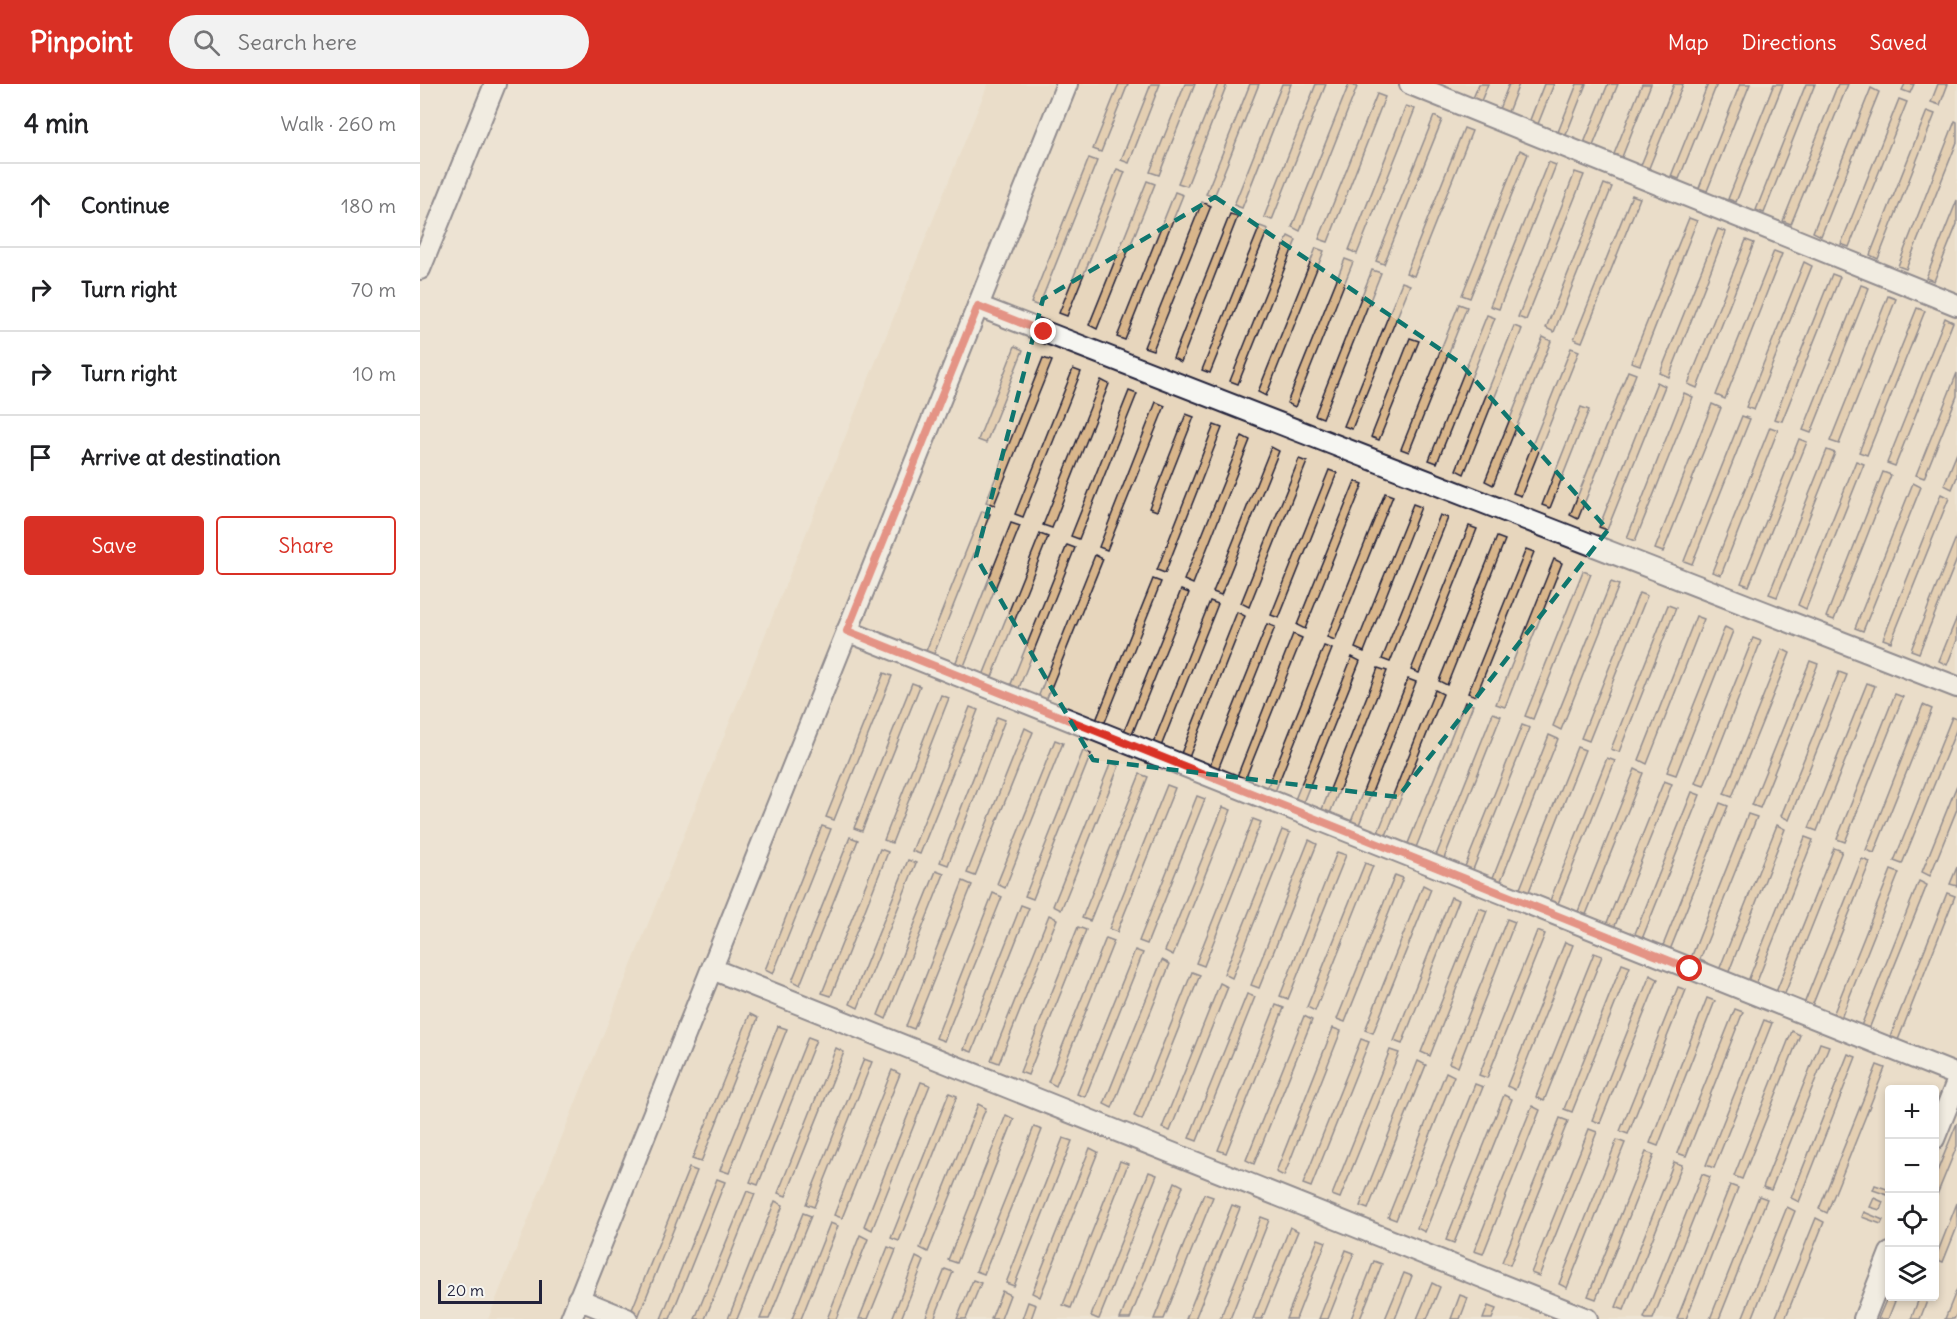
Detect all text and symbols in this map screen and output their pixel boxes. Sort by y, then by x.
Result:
search box [169,15,589,69]
text: Pinpoint [30,24,133,60]
icon: search [190,26,223,59]
text: Search here [238,28,357,56]
text: Map [1668,29,1709,56]
text: Directions [1742,29,1836,56]
text: Saved [1869,29,1927,56]
text: 4 min [24,107,89,140]
text: Walk · 260 m [280,111,396,136]
icon: ahead [24,189,57,222]
text: Continue [81,191,170,219]
text: 180 m [341,193,396,218]
icon: right [24,273,57,306]
text: Turn right [81,275,177,303]
text: 70 m [351,277,396,302]
route end [1030,318,1056,344]
icon: right [24,357,57,390]
text: Turn right [81,359,177,387]
text: 10 m [353,361,396,386]
icon: arrive [24,441,57,474]
text: Arrive at destination [81,443,281,471]
button: Save [24,516,204,575]
button: Share [216,516,396,575]
route start [1676,955,1702,981]
map controls [1885,1085,1939,1301]
button: + [1885,1085,1939,1139]
button: − [1885,1139,1939,1193]
button: locate [1885,1193,1939,1247]
button: layers [1885,1247,1939,1301]
scale bar [438,1277,542,1304]
text: 20 m [447,1280,484,1300]

